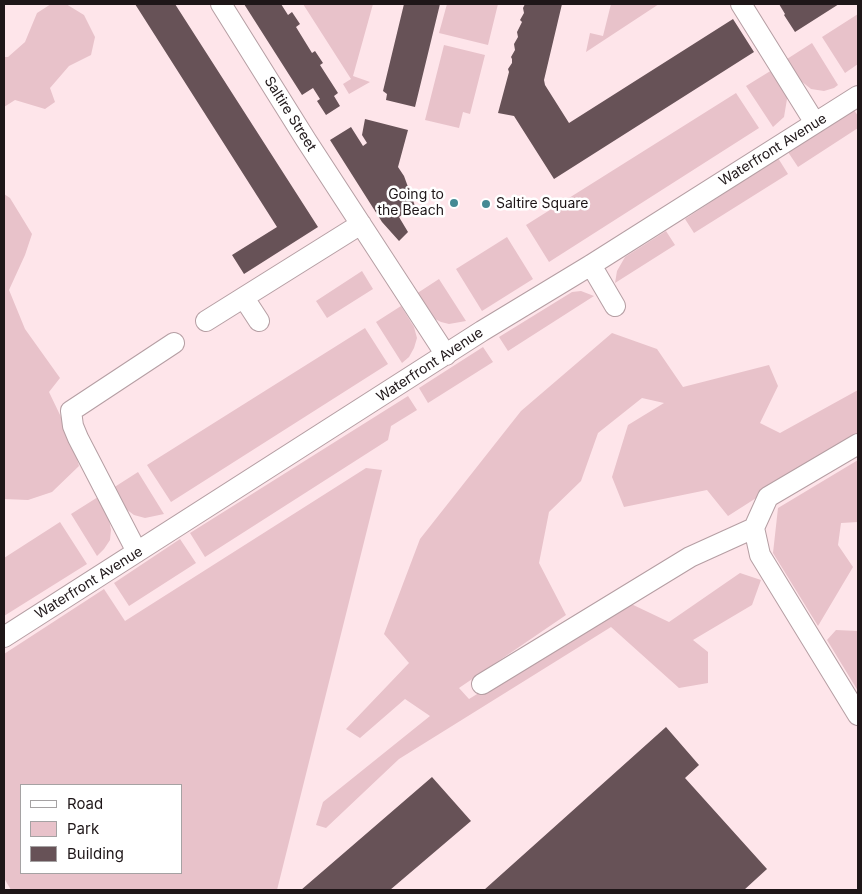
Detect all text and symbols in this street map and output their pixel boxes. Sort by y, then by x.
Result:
street label: Saltire Street [260,73,320,155]
street label: Waterfront Avenue [716,110,830,190]
place label: Going to the Beach [377,187,444,220]
place label: Saltire Square [496,196,588,212]
marker: Going to the Beach [448,197,460,209]
marker: Saltire Square [480,198,492,210]
street label: Waterfront Avenue [374,324,486,406]
street label: Waterfront Avenue [32,543,146,623]
legend [20,784,182,874]
text: Road [67,794,103,813]
text: Park [67,819,99,838]
text: Building [67,844,124,863]

